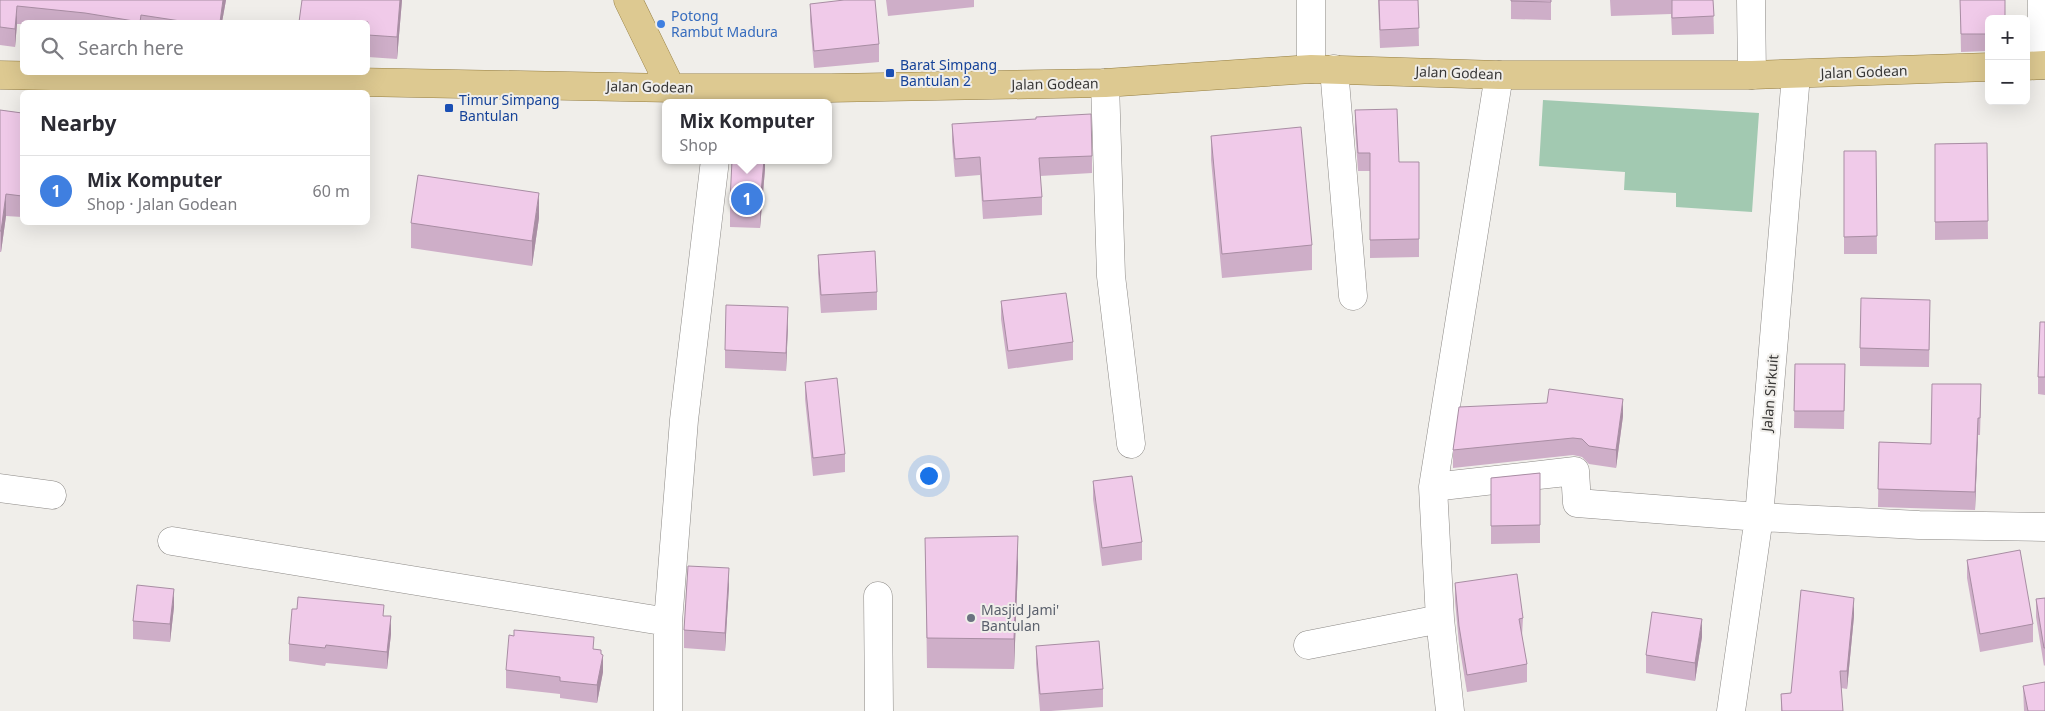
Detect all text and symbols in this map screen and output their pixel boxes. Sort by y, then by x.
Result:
place label: Potong Rambut Madura [671,6,778,41]
map controls [1985,15,2030,105]
button: + [1985,15,2030,60]
marker: Potong Rambut Madura [655,18,667,30]
search box [20,20,370,75]
icon: search [38,34,66,62]
text: Search here [78,35,184,61]
place label: Barat Simpang Bantulan 2 [900,55,997,90]
street label: Jalan Godean [1818,60,1908,83]
button: − [1985,60,2030,105]
street label: Jalan Godean [1413,61,1503,84]
marker: Barat Simpang Bantulan 2 [884,67,896,79]
street label: Jalan Godean [1009,73,1099,94]
street label: Jalan Godean [604,76,694,97]
place label: Timur Simpang Bantulan [459,90,560,125]
popup [662,99,832,164]
marker: Timur Simpang Bantulan [443,102,455,114]
text: Mix Komputer [680,108,814,134]
text: Nearby [40,109,116,137]
text: Shop [680,134,718,156]
text: Mix Komputer [87,167,222,193]
text: 1 [51,180,61,202]
text: 60 m [313,180,350,202]
pin: 1 [731,180,763,218]
text: Shop · Jalan Godean [87,193,237,215]
street label: Jalan Sirkuit [1756,354,1782,434]
your location [916,463,942,489]
place label: Masjid Jami' Bantulan [981,600,1059,635]
marker: Masjid Jami' Bantulan [965,612,977,624]

